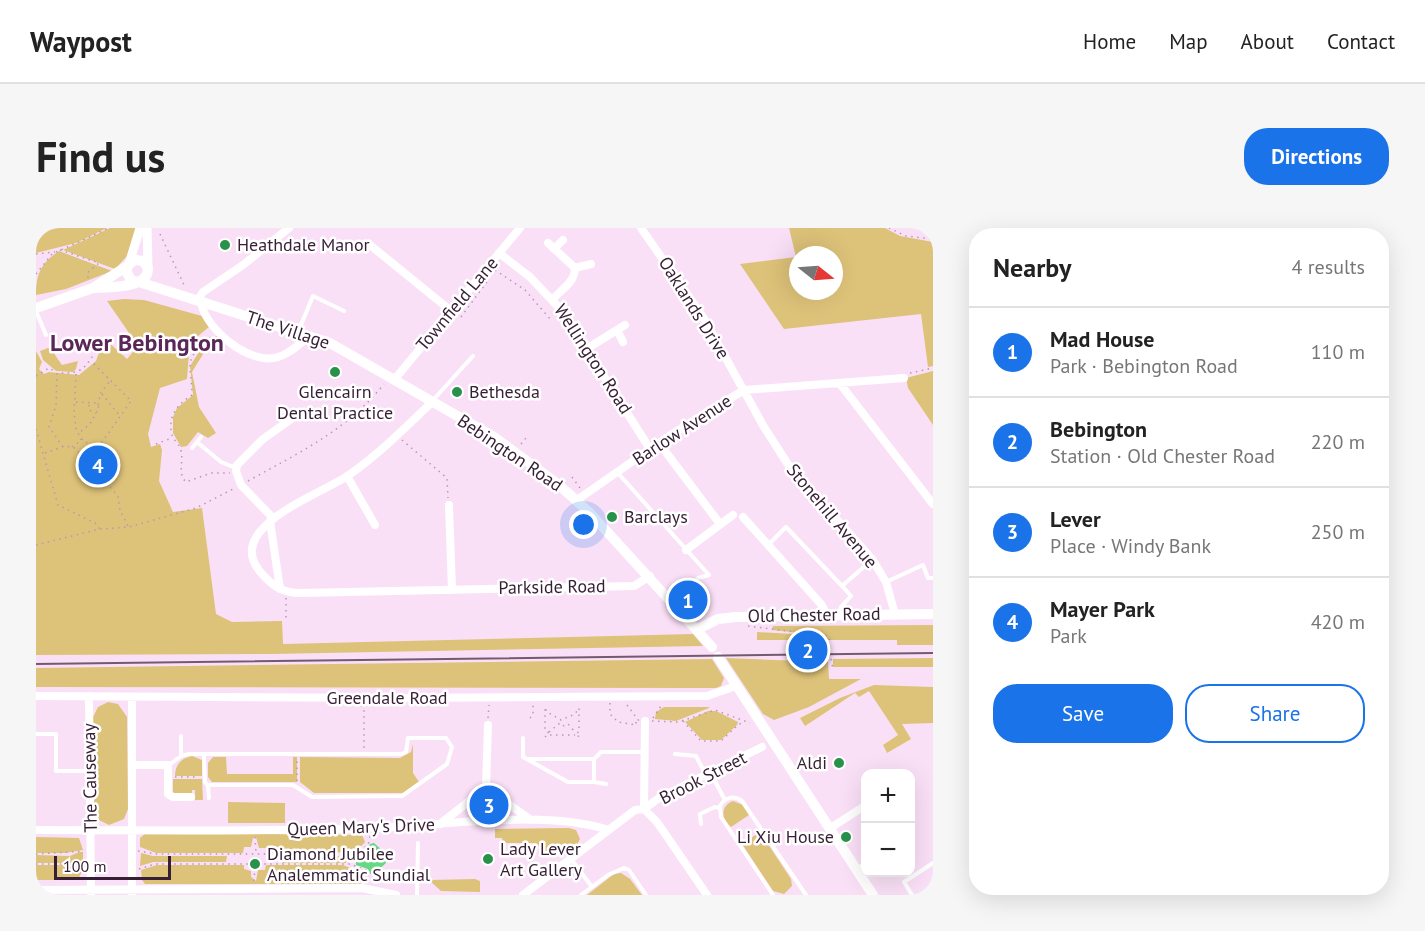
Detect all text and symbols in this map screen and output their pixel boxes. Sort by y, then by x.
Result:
text: Waypost [30,23,132,60]
text: Home [1083,28,1136,55]
text: Map [1169,28,1208,55]
text: About [1241,28,1294,55]
text: Contact [1327,28,1395,55]
button: Directions [1244,128,1389,185]
text: Find us [36,129,165,184]
place label: Heathdale Manor [237,233,370,256]
marker: Heathdale Manor [218,238,232,252]
north arrow [789,246,843,300]
text: Nearby [993,251,1071,284]
street label: Townfield Lane [411,252,503,355]
street label: Oaklands Drive [654,252,735,363]
text: 4 results [1292,254,1365,280]
street label: Wellington Road [549,299,637,418]
street label: The Village [243,305,333,354]
text: Mad House [1050,325,1154,353]
district label: Lower Bebington [50,327,224,358]
text: 1 [1007,339,1018,365]
text: 110 m [1311,339,1365,365]
text: Park · Bebington Road [1050,353,1238,379]
marker: Glencairn Dental Practice [328,365,342,379]
place label: Glencairn Dental Practice [277,380,393,424]
place label: Bethesda [469,380,540,403]
marker: Bethesda [450,385,464,399]
street label: Barlow Avenue [628,389,736,470]
street label: Bebington Road [453,409,567,496]
text: Bebington [1050,415,1147,443]
text: 2 [1007,429,1018,455]
text: 220 m [1311,429,1365,455]
pin: 4 [78,442,118,488]
text: Station · Old Chester Road [1050,443,1275,469]
street label: Stonehill Avenue [782,459,883,573]
place label: Barclays [624,505,688,528]
text: Lever [1050,505,1101,533]
your location [569,510,598,539]
marker: Barclays [605,510,619,524]
text: 3 [1007,519,1018,545]
text: 250 m [1311,519,1365,545]
text: Place · Windy Bank [1050,533,1211,559]
street label: Parkside Road [498,574,606,599]
pin: 1 [668,578,708,622]
text: Mayer Park [1050,595,1155,623]
street label: Old Chester Road [747,602,881,627]
text: 4 [1007,609,1018,635]
text: 420 m [1311,609,1365,635]
text: Park [1050,623,1087,649]
pin: 2 [788,628,828,672]
button: Save [993,684,1173,743]
button: Share [1185,684,1365,743]
street label: Greendale Road [327,686,448,709]
street label: The Causeway [77,722,102,833]
street label: Brook Street [655,746,750,809]
place label: Aldi [797,751,827,774]
marker: Aldi [832,756,846,770]
map controls [861,769,915,877]
button: + [861,769,915,823]
pin: 3 [470,782,508,828]
street label: Queen Mary's Drive [287,812,435,841]
button: − [861,823,915,877]
place label: Li Xiu House [737,825,834,848]
marker: Li Xiu House [839,830,853,844]
place label: Lady Lever Art Gallery [500,837,583,881]
place label: Diamond Jubilee Analemmatic Sundial [267,842,431,886]
marker: Lady Lever Art Gallery [481,852,495,866]
scale bar [54,853,171,880]
text: 100 m [63,856,106,876]
marker: Diamond Jubilee Analemmatic Sundial [248,857,262,871]

